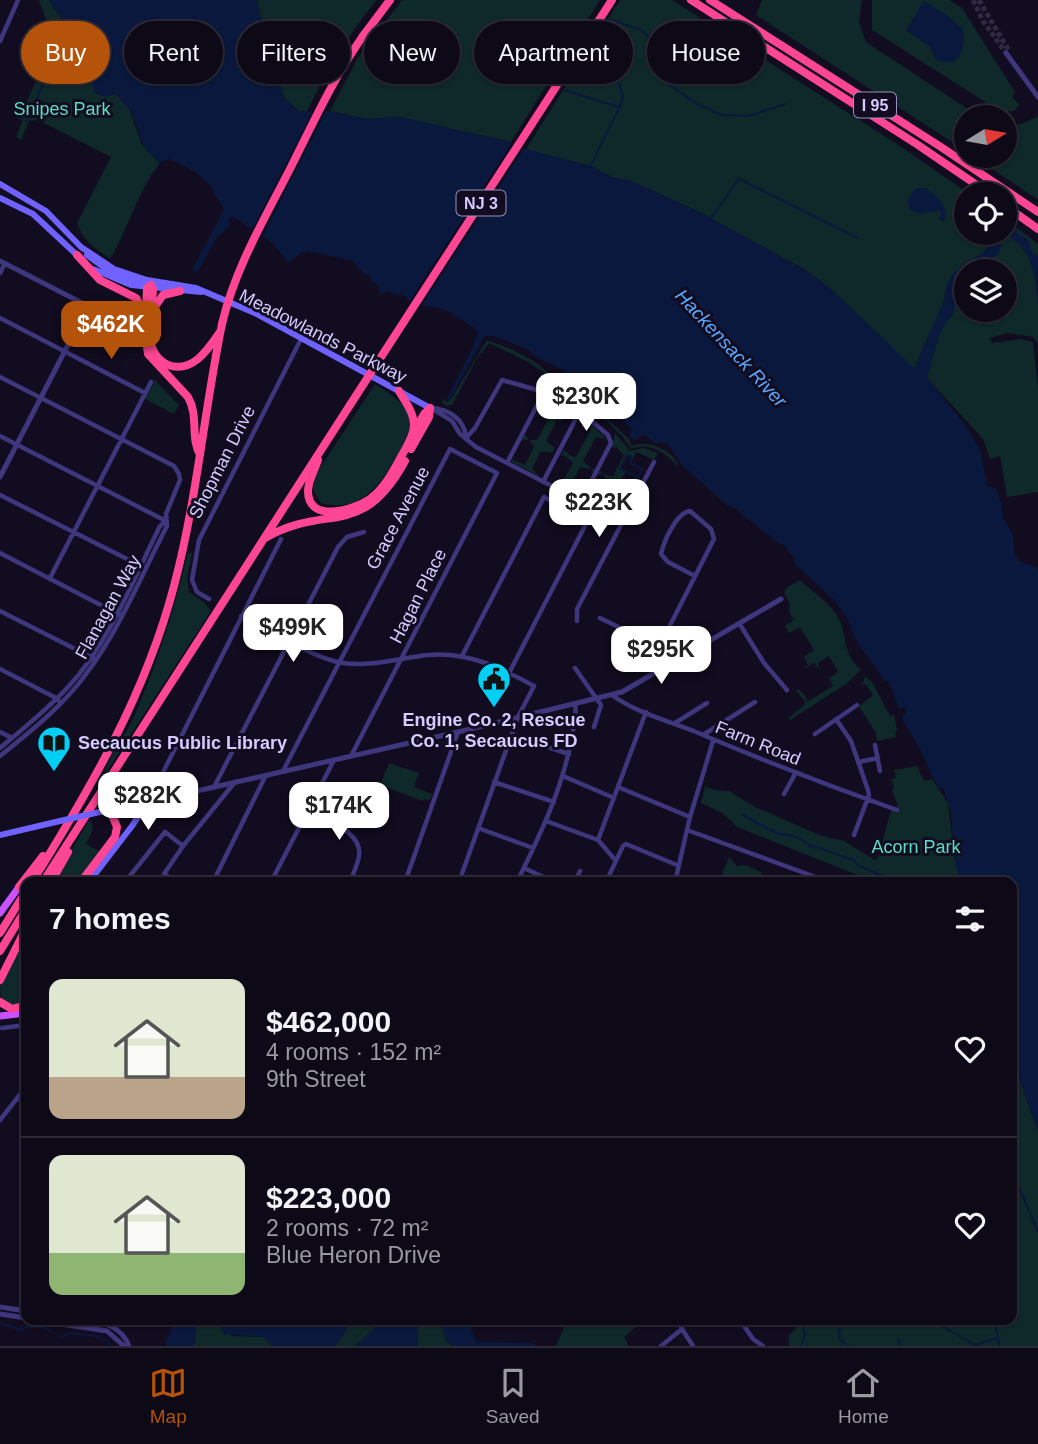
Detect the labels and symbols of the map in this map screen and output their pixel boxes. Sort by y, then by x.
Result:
road number: I 95 [854,92,896,118]
park label: Snipes Park [13,99,112,119]
north arrow [954,105,1017,168]
road number: NJ 3 [456,190,505,216]
street label: Meadowlands Parkway [236,285,410,387]
water label: Hackensack River [671,285,791,412]
pin: $462K [62,302,160,361]
pin: $230K [537,374,635,433]
street label: Shopman Drive [185,402,259,522]
street label: Grace Avenue [362,463,434,573]
pin: $223K [550,480,648,539]
street label: Hagan Place [386,546,450,646]
street label: Flanagan Way [71,552,145,662]
pin: $499K [244,604,342,664]
pin: $295K [612,626,710,686]
public building icon: Engine Co. 2, Rescue Co. 1, Secaucus FD [475,660,513,709]
place label: Engine Co. 2, Rescue Co. 1, Secaucus FD [402,710,586,751]
street label: Farm Road [713,717,803,769]
library icon: Secaucus Public Library [35,724,73,773]
place label: Secaucus Public Library [78,733,287,753]
pin: $282K [99,772,197,832]
pin: $174K [290,782,388,842]
park label: Acorn Park [871,837,962,857]

